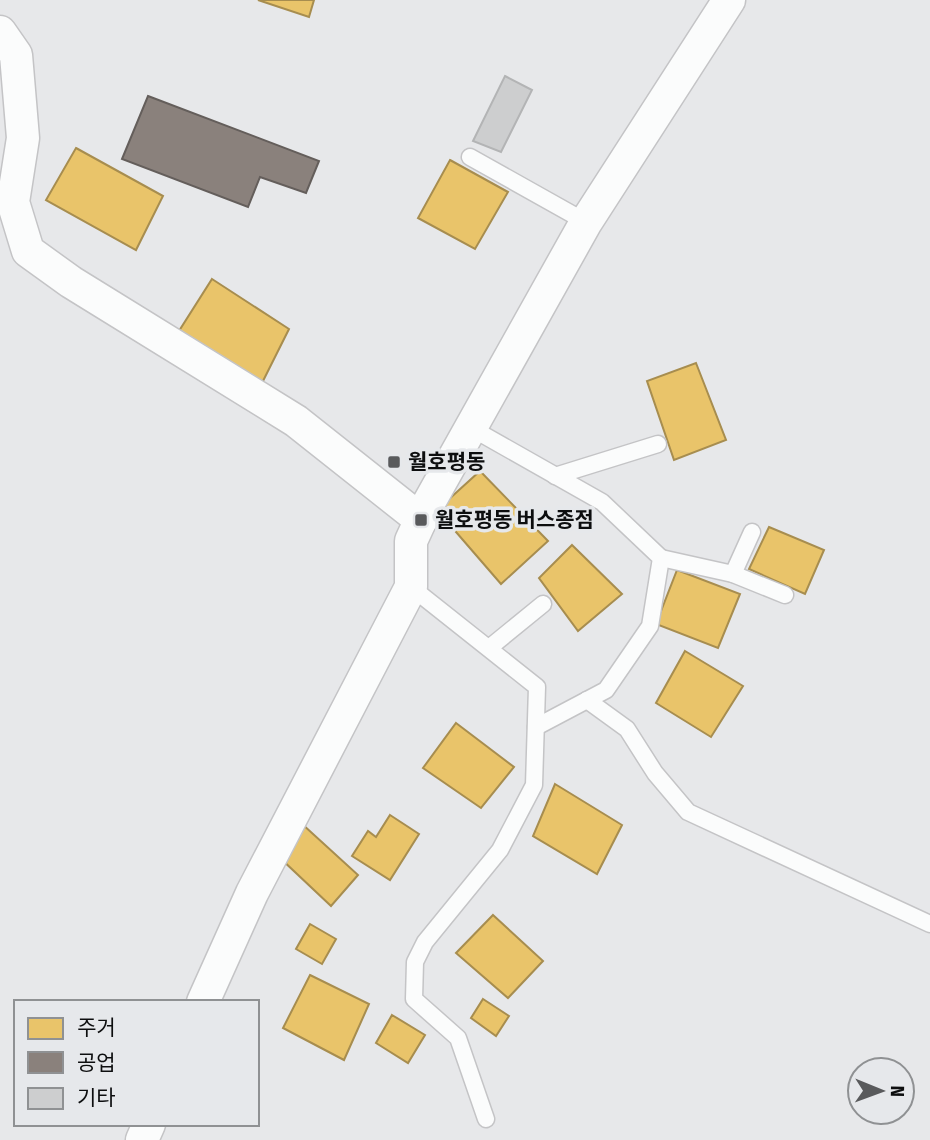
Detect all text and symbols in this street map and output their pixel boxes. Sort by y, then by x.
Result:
place label: 월호평동 [408,449,485,475]
marker: 월호평동 [386,454,402,470]
place label: 월호평동 버스종점 [435,507,594,533]
marker: 월호평동 버스종점 [413,512,429,528]
legend [14,1000,259,1126]
text: 주거 [77,1015,116,1041]
text: 공업 [77,1050,116,1076]
north arrow [846,1056,916,1126]
text: 기타 [77,1085,116,1111]
text: N [886,1085,909,1097]

